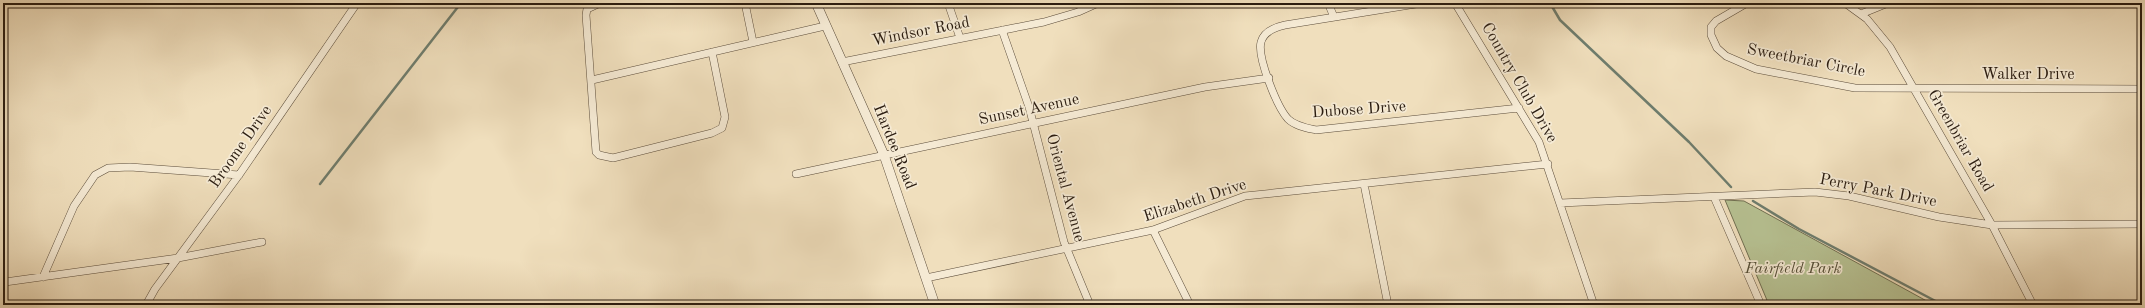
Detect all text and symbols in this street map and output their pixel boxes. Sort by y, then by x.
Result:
street label: Windsor Road [871,15,971,49]
street label: Country Club Drive [1478,20,1560,146]
street label: Sweetbriar Circle [1745,42,1867,80]
street label: Walker Drive [1981,67,2075,83]
street label: Greenbriar Road [1924,87,1996,195]
street label: Sunset Avenue [977,92,1081,128]
street label: Dubose Drive [1311,99,1407,121]
street label: Hardee Road [870,102,918,192]
street label: Broome Drive [207,103,275,191]
street label: Oriental Avenue [1043,132,1087,244]
street label: Perry Park Drive [1818,172,1938,210]
street label: Elizabeth Drive [1141,177,1249,225]
park label: Fairfield Park [1744,261,1841,277]

